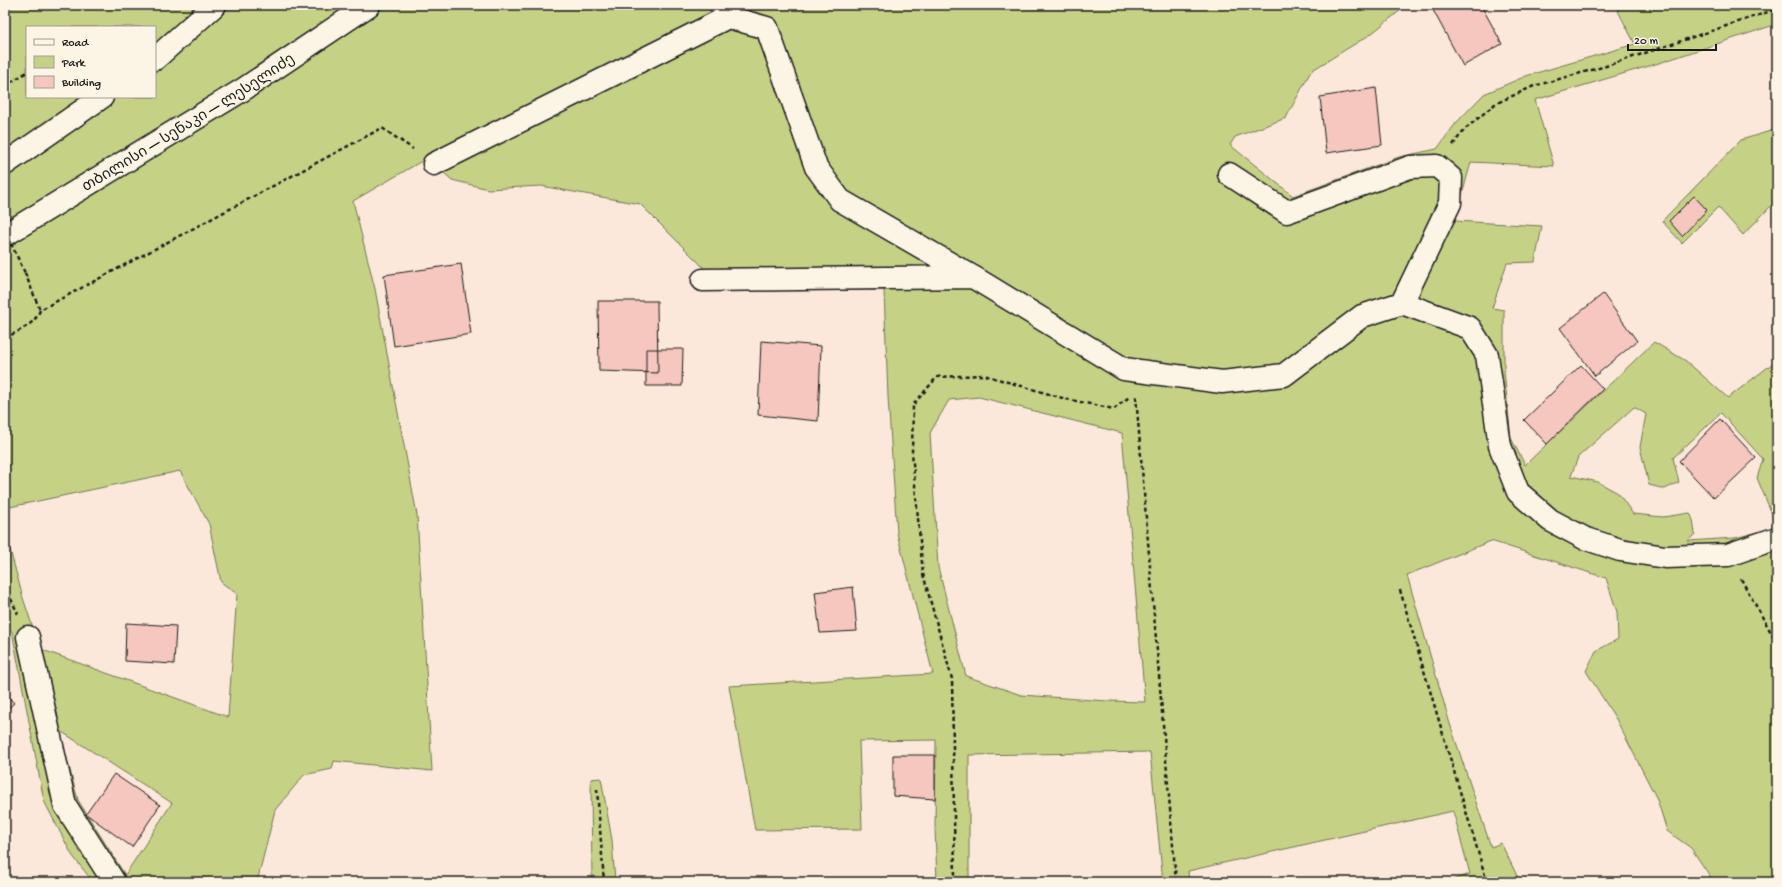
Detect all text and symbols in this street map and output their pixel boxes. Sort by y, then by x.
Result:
legend [26,26,156,98]
scale bar [1628,26,1716,52]
text: 20 m [1634,35,1659,49]
text: Road [62,37,89,51]
street label: თბილისი — სენაკი — ლესელიძე [79,51,299,197]
text: Park [61,57,87,71]
text: Building [61,77,101,91]

